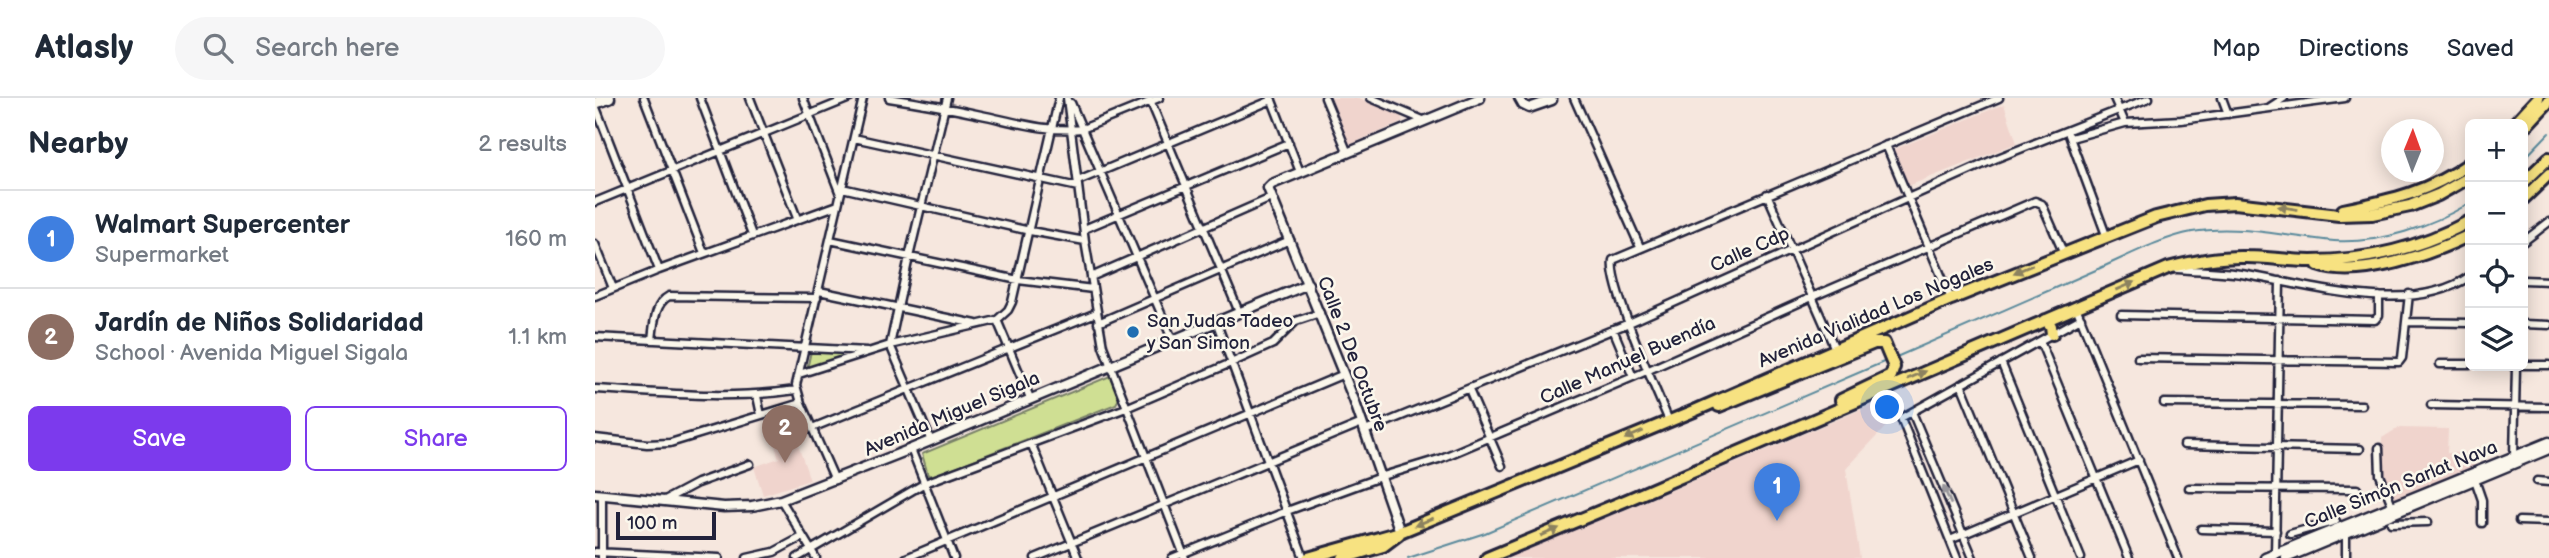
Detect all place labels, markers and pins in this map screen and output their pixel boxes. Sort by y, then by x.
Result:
place label: San Judas Tadeo y San Simon [1146,310,1293,355]
marker: San Judas Tadeo y San Simon [1125,324,1141,340]
pin: 2 [762,405,808,463]
pin: 1 [1754,463,1800,521]

